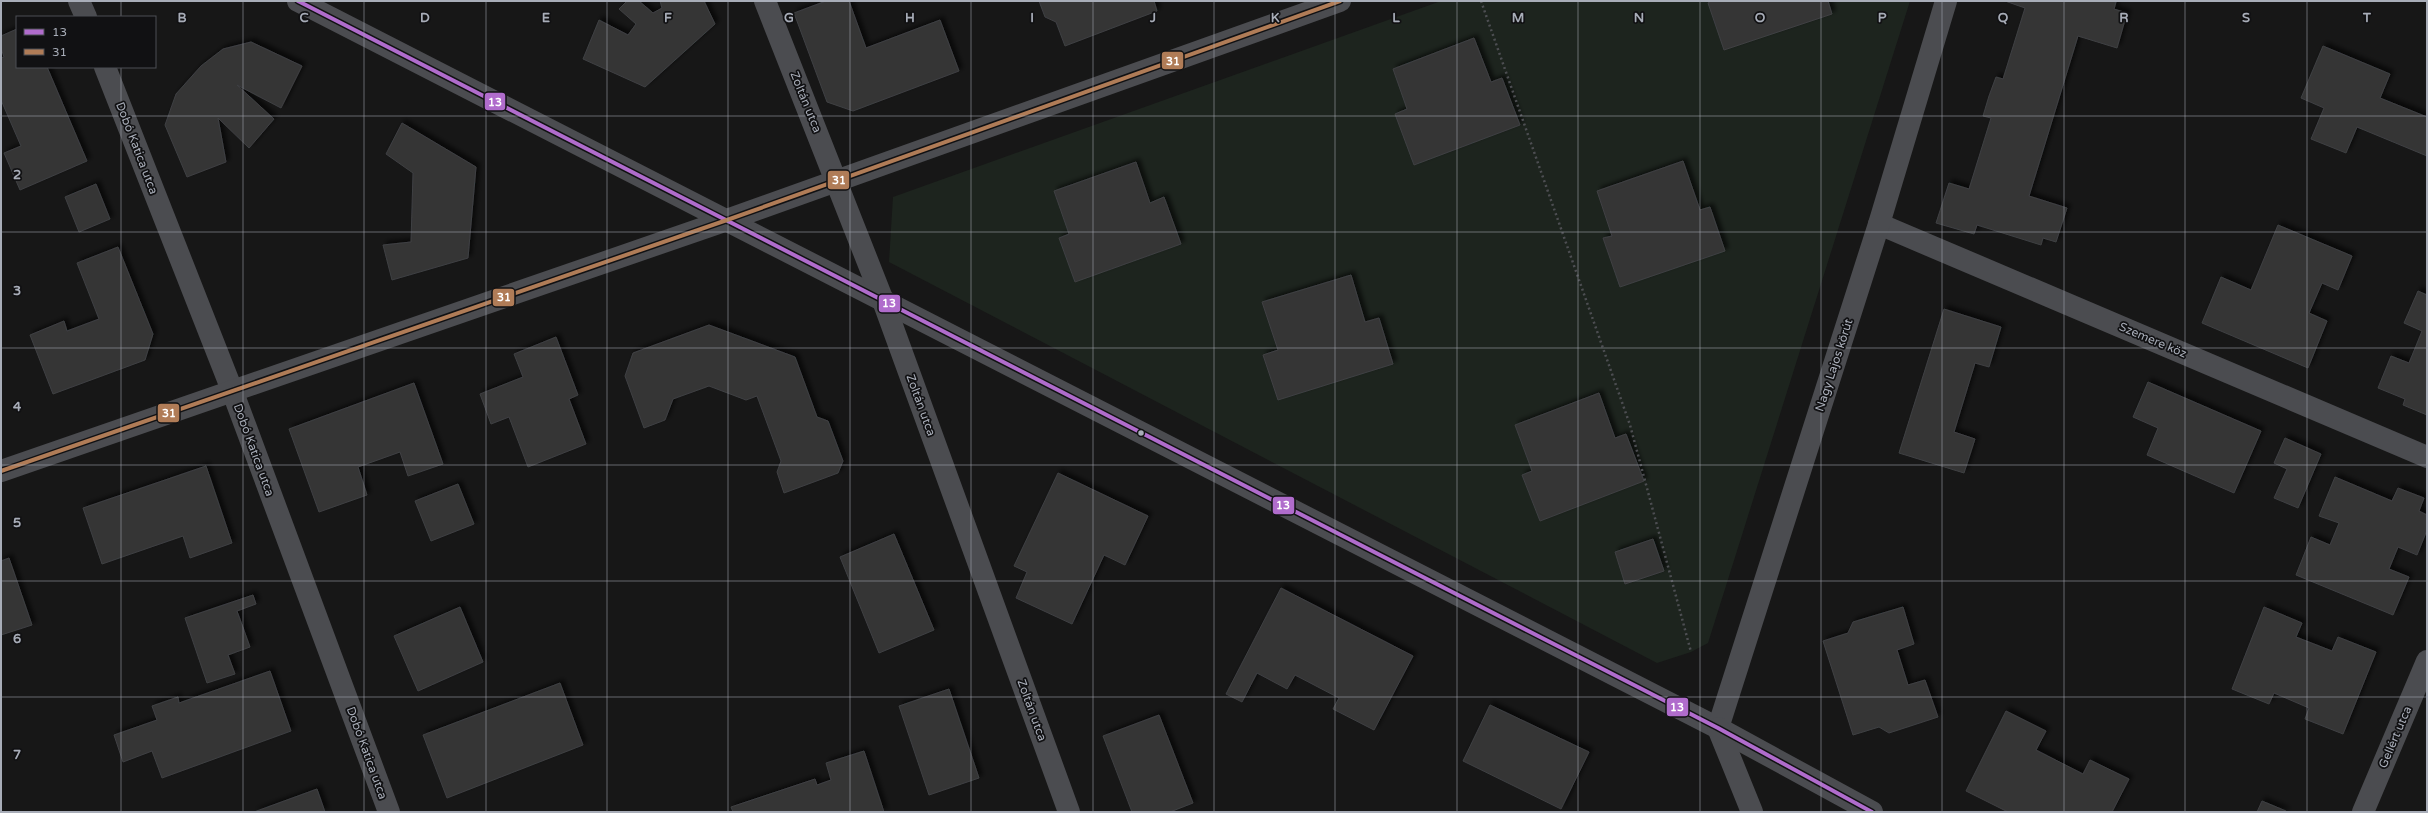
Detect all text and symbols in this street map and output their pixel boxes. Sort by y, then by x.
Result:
text: B [177,10,187,26]
text: C [299,10,309,26]
text: D [420,10,430,26]
text: E [542,10,550,26]
text: F [664,10,672,26]
text: G [784,10,794,26]
text: H [905,10,915,26]
text: I [1030,10,1034,26]
text: J [1149,10,1156,26]
text: K [1271,10,1280,26]
text: L [1392,10,1400,26]
text: M [1512,10,1524,26]
text: N [1634,10,1644,26]
text: O [1755,10,1766,26]
text: P [1878,10,1887,26]
text: Q [1998,10,2009,26]
text: R [2119,10,2129,26]
text: S [2242,10,2250,26]
text: T [2362,10,2372,26]
legend [16,16,156,68]
text: 13 [52,25,67,39]
text: 31 [52,45,67,59]
line badge: 31 [1161,51,1184,70]
text: 31 [1166,55,1180,68]
street label: Zoltán utca [787,69,825,135]
line badge: 13 [484,92,506,111]
text: 13 [488,96,502,109]
street label: Dobó Katica utca [113,100,161,196]
text: 2 [13,167,21,183]
line badge: 31 [827,170,850,190]
text: 31 [832,174,846,187]
text: 3 [13,283,21,299]
line badge: 31 [492,288,515,307]
text: 31 [497,291,511,304]
line badge: 13 [878,294,901,313]
text: 13 [882,297,896,310]
street label: Nagy Lajos körút [1812,317,1856,413]
street label: Szemere köz [2117,319,2189,361]
street label: Zoltán utca [903,372,939,438]
text: 4 [13,399,22,415]
street label: Dobó Katica utca [231,402,277,498]
line badge: 31 [157,403,180,423]
text: 31 [162,407,176,420]
unlabelled marker [1136,428,1146,438]
line badge: 13 [1272,496,1295,515]
text: 13 [1276,499,1290,512]
text: 5 [13,515,21,531]
text: 6 [13,631,21,647]
street label: Zoltán utca [1014,677,1050,743]
line badge: 13 [1666,697,1689,717]
text: 13 [1670,701,1684,714]
street label: Gellért utca [2376,704,2414,770]
street label: Dobó Katica utca [344,705,390,801]
text: 7 [13,747,21,763]

